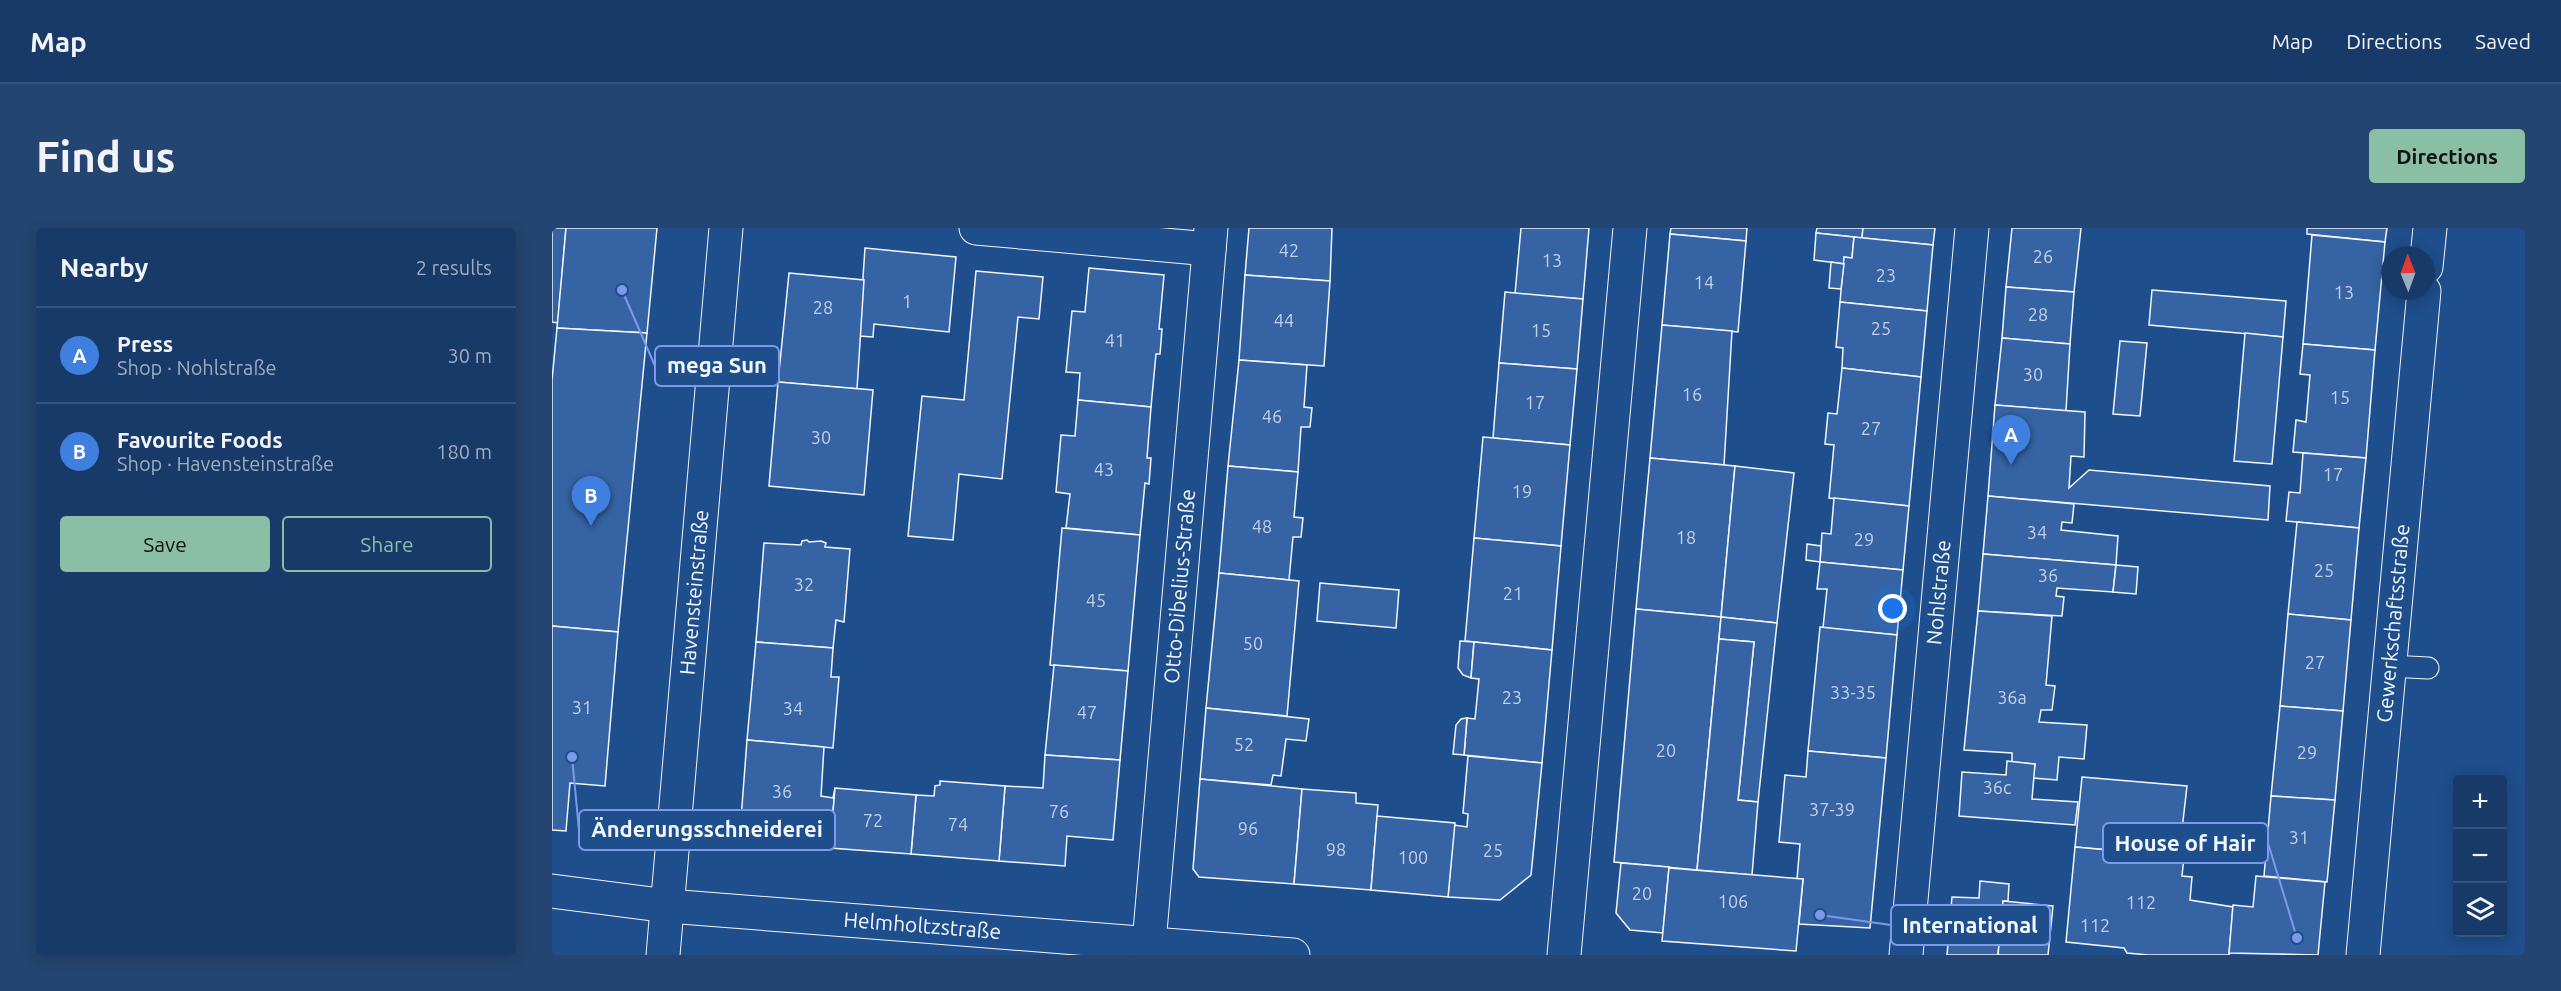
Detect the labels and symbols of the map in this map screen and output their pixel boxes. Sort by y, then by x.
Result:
house number: 42 [1279,240,1299,260]
house number: 26 [2033,246,2053,266]
north arrow [2381,246,2435,300]
house number: 13 [1542,250,1562,270]
house number: 23 [1876,265,1896,285]
house number: 14 [1694,272,1714,292]
house number: 13 [2334,282,2354,302]
house number: 1 [902,291,912,311]
house number: 28 [813,297,833,317]
house number: 28 [2028,304,2048,324]
house number: 44 [1274,310,1294,330]
house number: 25 [1871,318,1891,338]
house number: 15 [1531,320,1551,340]
house number: 41 [1105,330,1125,350]
callout: mega Sun [655,346,779,386]
text: mega Sun [667,352,767,377]
house number: 30 [2023,364,2043,384]
house number: 16 [1682,384,1702,404]
house number: 15 [2330,387,2350,407]
house number: 17 [1525,392,1545,412]
house number: 46 [1262,406,1282,426]
pin: A [1992,416,2030,465]
house number: 27 [1861,418,1881,438]
house number: 30 [811,427,831,447]
house number: 43 [1094,459,1114,479]
house number: 17 [2323,464,2343,484]
pin: B [572,476,610,526]
house number: 19 [1512,481,1532,501]
street label: Otto-Dibelius-Straße [1159,488,1199,684]
street label: Havensteinstraße [674,509,713,676]
house number: 48 [1252,516,1272,536]
house number: 34 [2027,522,2047,542]
street label: Gewerkschaftsstraße [2371,523,2414,724]
house number: 18 [1676,527,1696,547]
house number: 29 [1854,529,1874,549]
street label: Nohlstraße [1921,539,1955,646]
house number: 25 [2314,560,2334,580]
house number: 36 [2038,565,2058,585]
house number: 32 [794,574,814,594]
house number: 21 [1503,583,1523,603]
house number: 45 [1086,590,1106,610]
your location [1878,594,1907,623]
house number: 50 [1243,633,1263,653]
house number: 27 [2305,652,2325,672]
house number: 33-35 [1830,682,1876,702]
house number: 23 [1502,687,1522,707]
house number: 36a [1997,687,2027,707]
house number: 31 [572,697,592,717]
house number: 34 [783,698,803,718]
house number: 47 [1077,702,1097,722]
house number: 52 [1234,734,1254,754]
house number: 20 [1656,740,1676,760]
house number: 29 [2297,742,2317,762]
house number: 36c [1983,777,2011,797]
house number: 36 [772,781,792,801]
house number: 37-39 [1809,799,1855,819]
house number: 76 [1049,801,1069,821]
callout: Änderungsschneiderei [579,810,835,850]
house number: 72 [863,810,883,830]
house number: 74 [948,814,968,834]
text: Änderungsschneiderei [591,816,823,841]
house number: 96 [1238,818,1258,838]
callout: House of Hair [2103,823,2268,863]
house number: 31 [2289,827,2309,847]
text: House of Hair [2115,830,2255,855]
house number: 98 [1326,839,1346,859]
house number: 25 [1483,840,1503,860]
house number: 100 [1398,847,1428,867]
house number: 20 [1632,883,1652,903]
house number: 106 [1718,891,1748,911]
house number: 112 [2126,892,2156,912]
callout: International [1891,905,2050,945]
street label: Helmholtzstraße [843,907,1002,943]
text: International [1902,912,2038,937]
house number: 112 [2080,915,2110,935]

